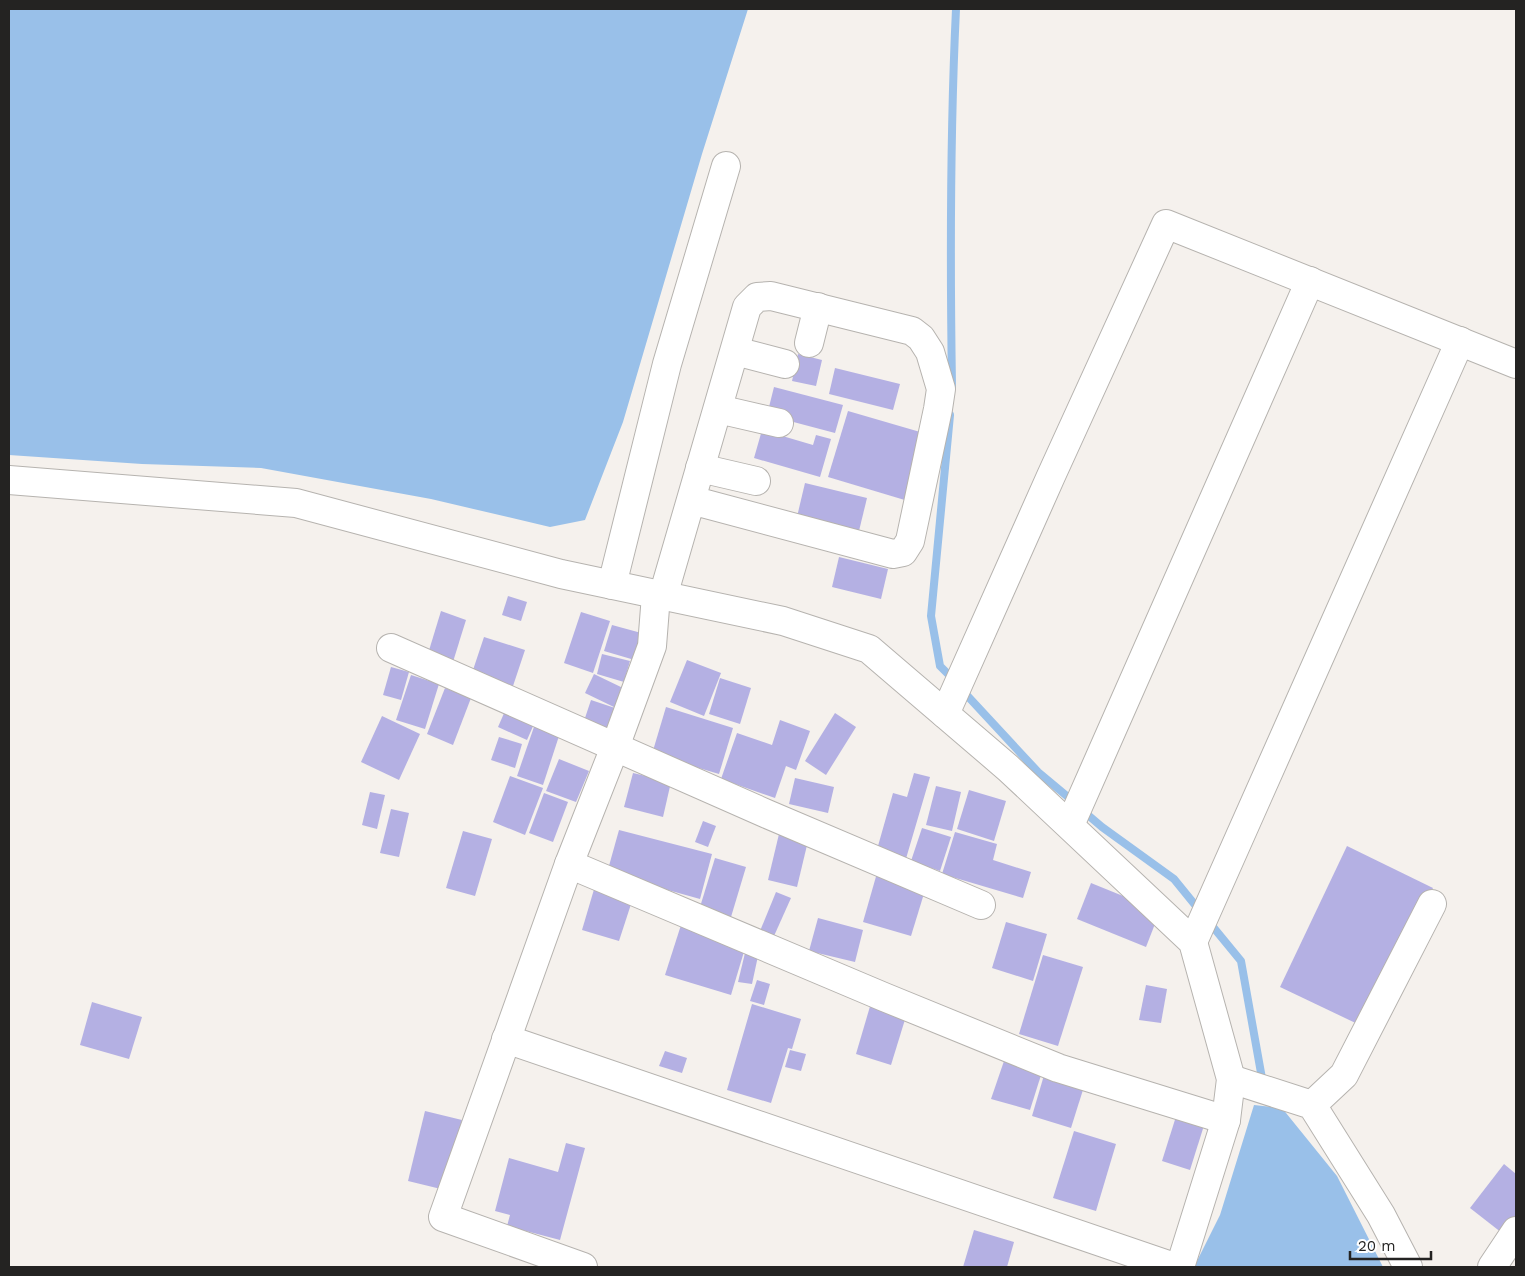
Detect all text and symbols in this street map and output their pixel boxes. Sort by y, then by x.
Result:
scale bar [1350,1228,1431,1260]
text: 20 m [1358,1237,1396,1255]

